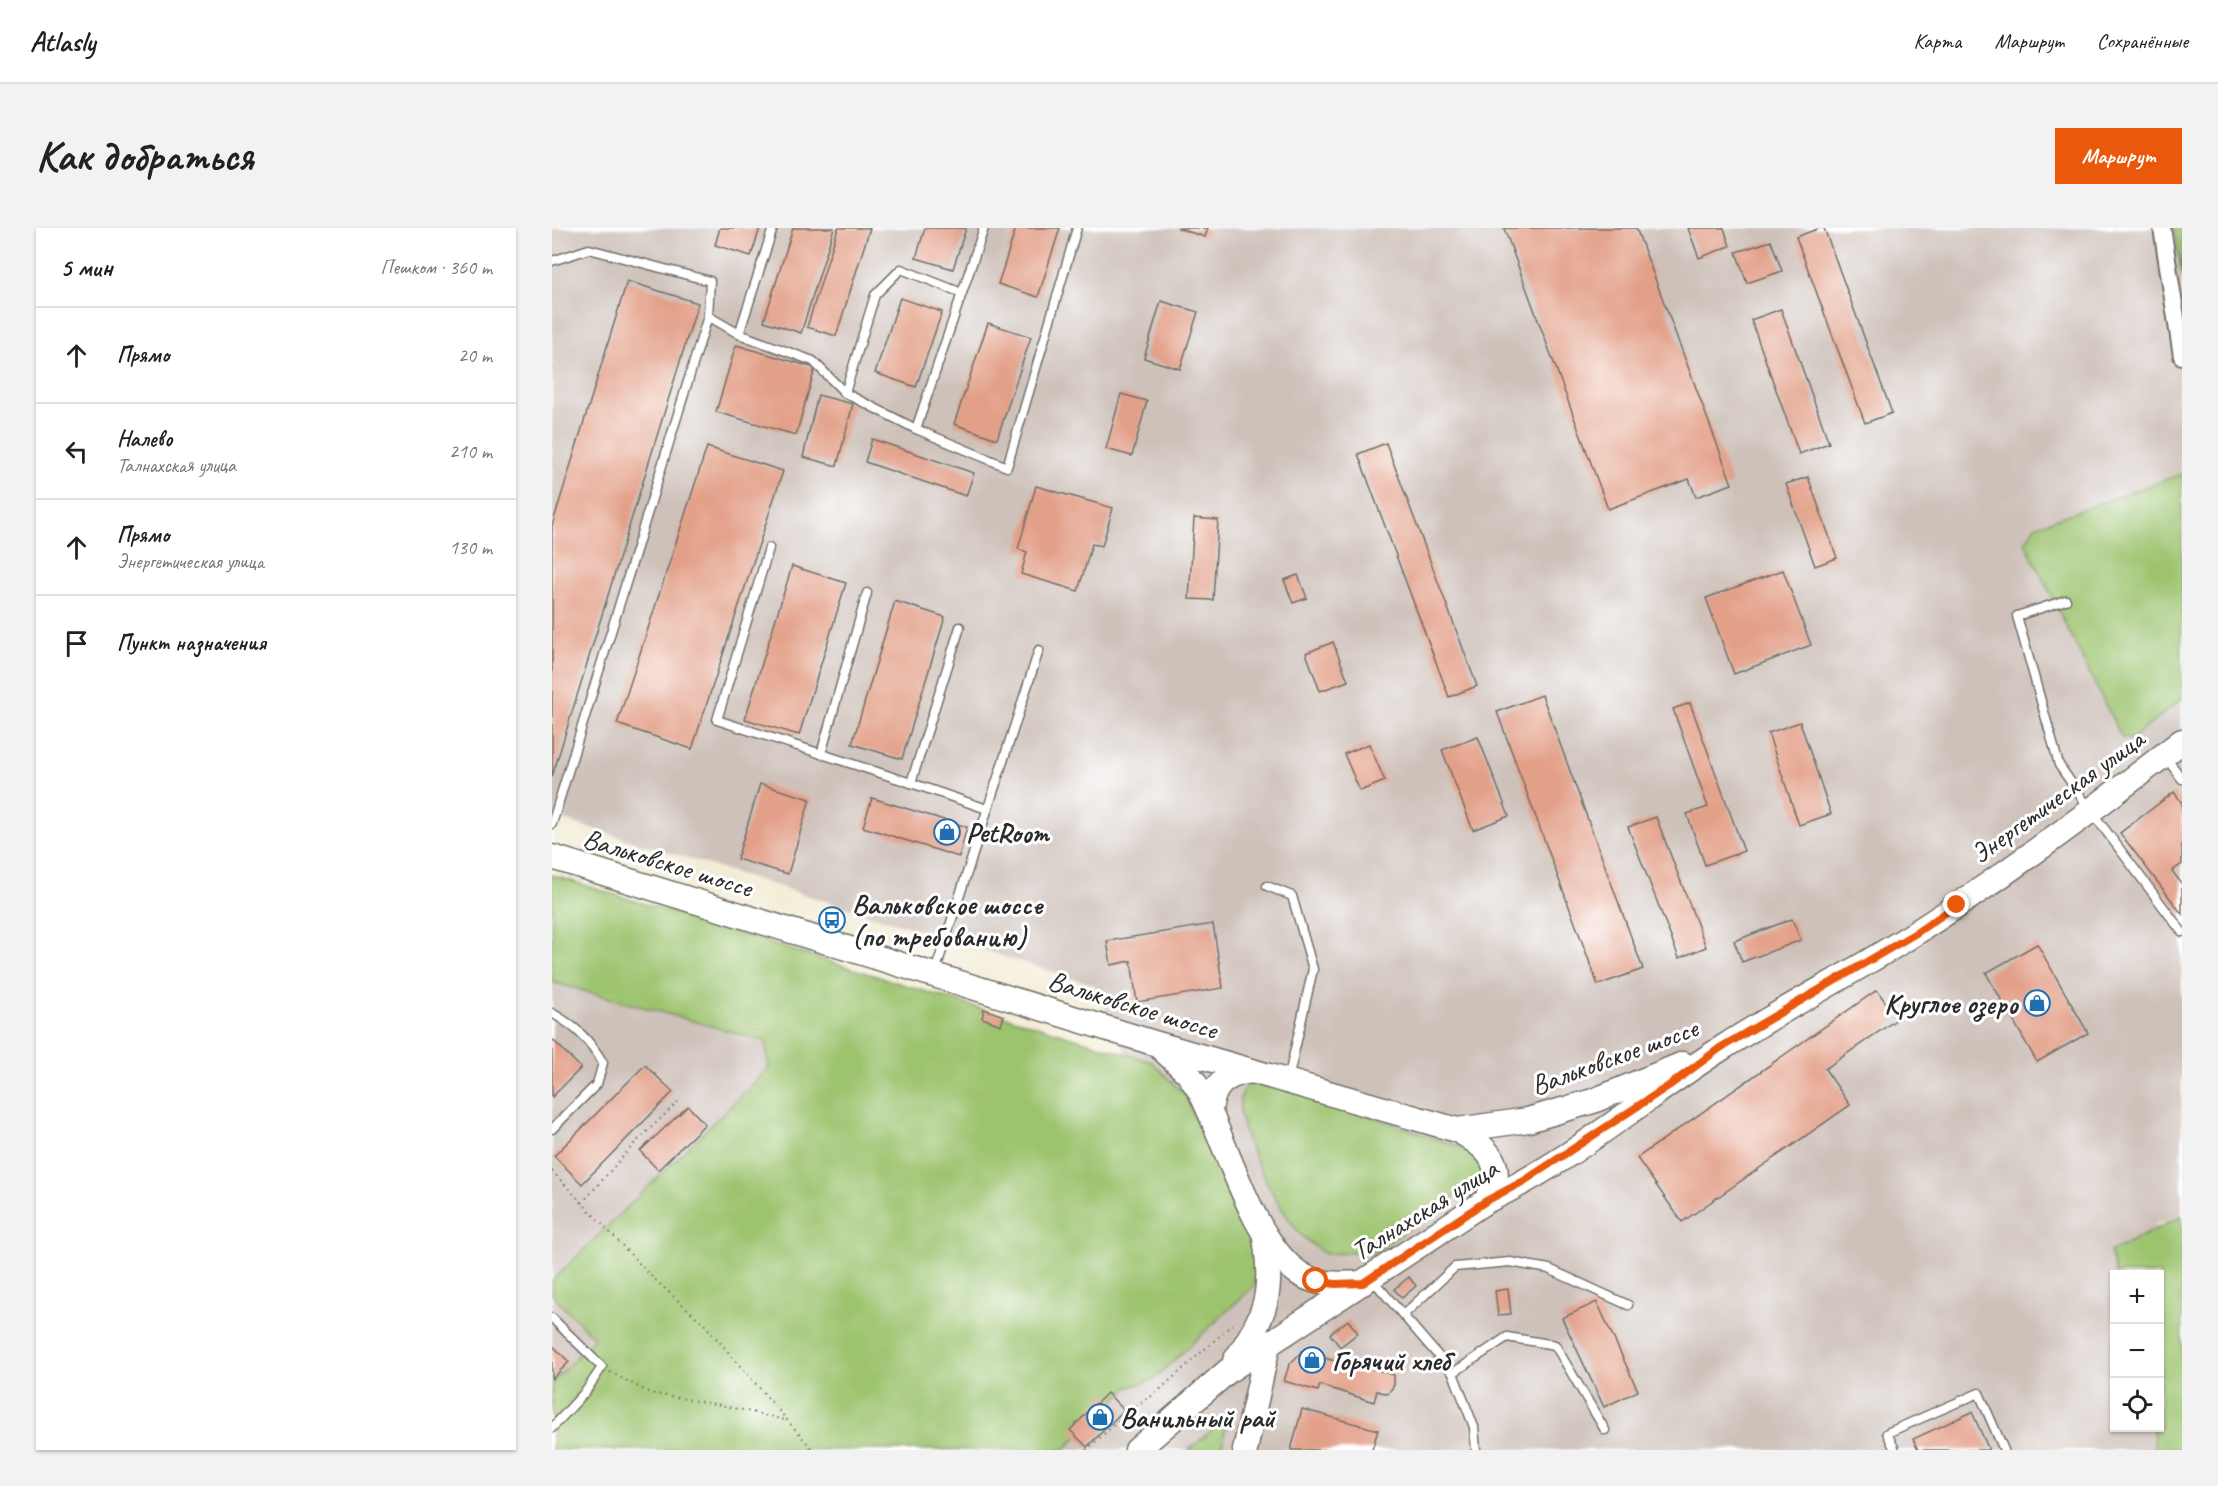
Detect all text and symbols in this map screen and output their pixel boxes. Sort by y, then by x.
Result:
text: Atlasly [30,24,95,59]
text: Карта [1913,28,1962,54]
text: Маршрут [1995,28,2064,54]
text: Сохранённые [2097,28,2188,54]
button: Маршрут [2055,128,2182,184]
text: Как добраться [36,130,253,183]
text: 5 мин [60,251,112,284]
text: Пешком · 360 m [380,255,492,280]
icon: ahead [60,339,93,372]
text: Прямо [117,341,169,369]
text: 20 m [458,343,492,368]
text: Налево [117,425,173,453]
icon: left [60,435,93,468]
text: 210 m [449,439,492,464]
text: Талнахская улица [117,453,236,478]
text: Прямо [117,521,169,549]
icon: ahead [60,531,93,564]
text: 130 m [449,535,492,560]
text: Энергетическая улица [117,549,264,574]
icon: arrive [60,627,93,660]
text: Пункт назначения [117,629,266,657]
street label: Энергетическая улица [1964,720,2153,871]
place label: PetRoom [966,815,1050,850]
shop icon: PetRoom [932,817,962,847]
street label: Вальковское шоссе [579,820,758,905]
place label: Вальковское шоссе (по требованию) [852,887,1045,954]
route end [1943,891,1969,917]
bus stop icon: Вальковское шоссе (по требованию) [817,905,847,935]
street label: Вальковское шоссе [1044,962,1223,1047]
place label: Круглое озеро [1884,986,2020,1022]
shop icon: Круглое озеро [2022,988,2052,1018]
street label: Вальковское шоссе [1526,1009,1704,1103]
street label: Талнахская улица [1344,1150,1506,1268]
route start [1302,1267,1328,1293]
map controls [2110,1270,2164,1432]
button: + [2110,1270,2164,1324]
button: − [2110,1324,2164,1378]
place label: Горячий хлеб [1332,1343,1456,1378]
shop icon: Горячий хлеб [1297,1345,1327,1375]
button: locate [2110,1378,2164,1432]
place label: Ванильный рай [1120,1400,1277,1435]
shop icon: Ванильный рай [1085,1402,1115,1432]

